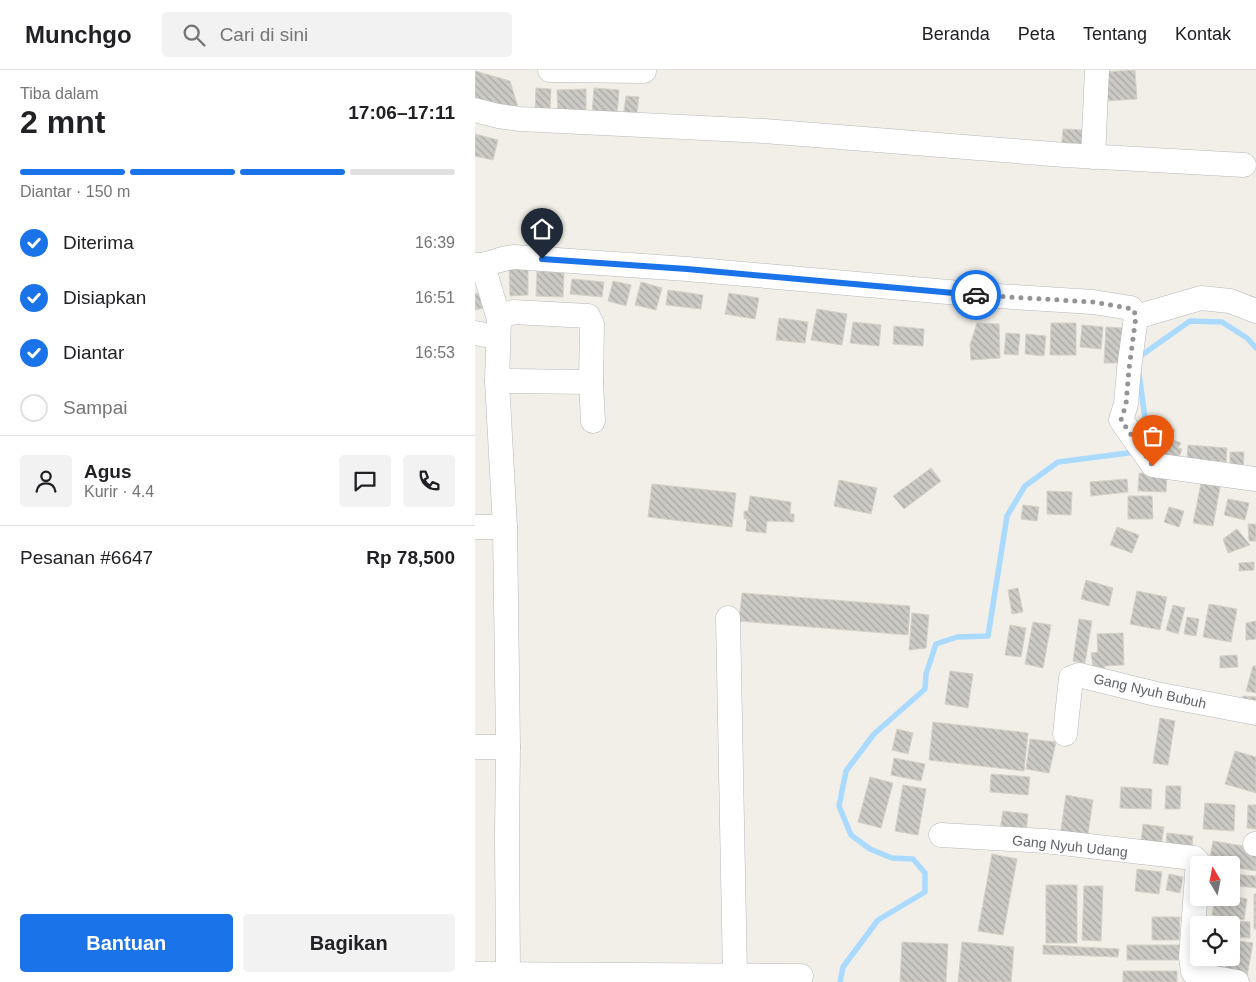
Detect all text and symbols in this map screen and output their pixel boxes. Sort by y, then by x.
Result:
search box [162,12,512,57]
text: Munchgo [25,21,132,48]
icon: search [180,21,208,49]
text: Cari di sini [220,24,308,45]
text: Beranda [922,24,990,44]
text: Peta [1018,24,1055,44]
text: Tentang [1083,24,1147,44]
text: Kontak [1175,24,1231,44]
text: Tiba dalam [20,85,99,102]
text: 17:06–17:11 [348,102,455,123]
text: 2 mnt [20,104,105,140]
text: Diantar · 150 m [20,183,130,200]
pin [521,208,563,259]
icon: home [528,215,556,243]
icon: check [20,229,48,257]
text: Diterima [63,232,134,253]
text: 16:39 [415,234,455,251]
courier [951,270,1001,320]
icon: car [962,281,990,309]
icon: check [20,284,48,312]
text: Disiapkan [63,287,146,308]
text: 16:51 [415,289,455,306]
icon: check [20,339,48,367]
text: Diantar [63,342,124,363]
text: 16:53 [415,344,455,361]
text: Sampai [63,397,127,418]
pin [1132,415,1174,466]
icon: bag [1139,422,1167,450]
button: person [20,455,72,507]
button: chat [339,455,391,507]
button: phone [403,455,455,507]
text: Agus [84,461,132,482]
text: Kurir · 4.4 [84,483,154,500]
text: Pesanan #6647 [20,547,153,568]
text: Rp 78,500 [366,547,455,568]
street label: Gang Nyuh Bubuh [1092,670,1208,712]
street label: Gang Nyuh Udang [1011,832,1129,860]
north arrow [1190,856,1240,906]
map controls [1190,856,1240,966]
button: Bantuan [20,914,233,972]
button: Bagikan [243,914,455,972]
button: locate [1190,916,1240,966]

